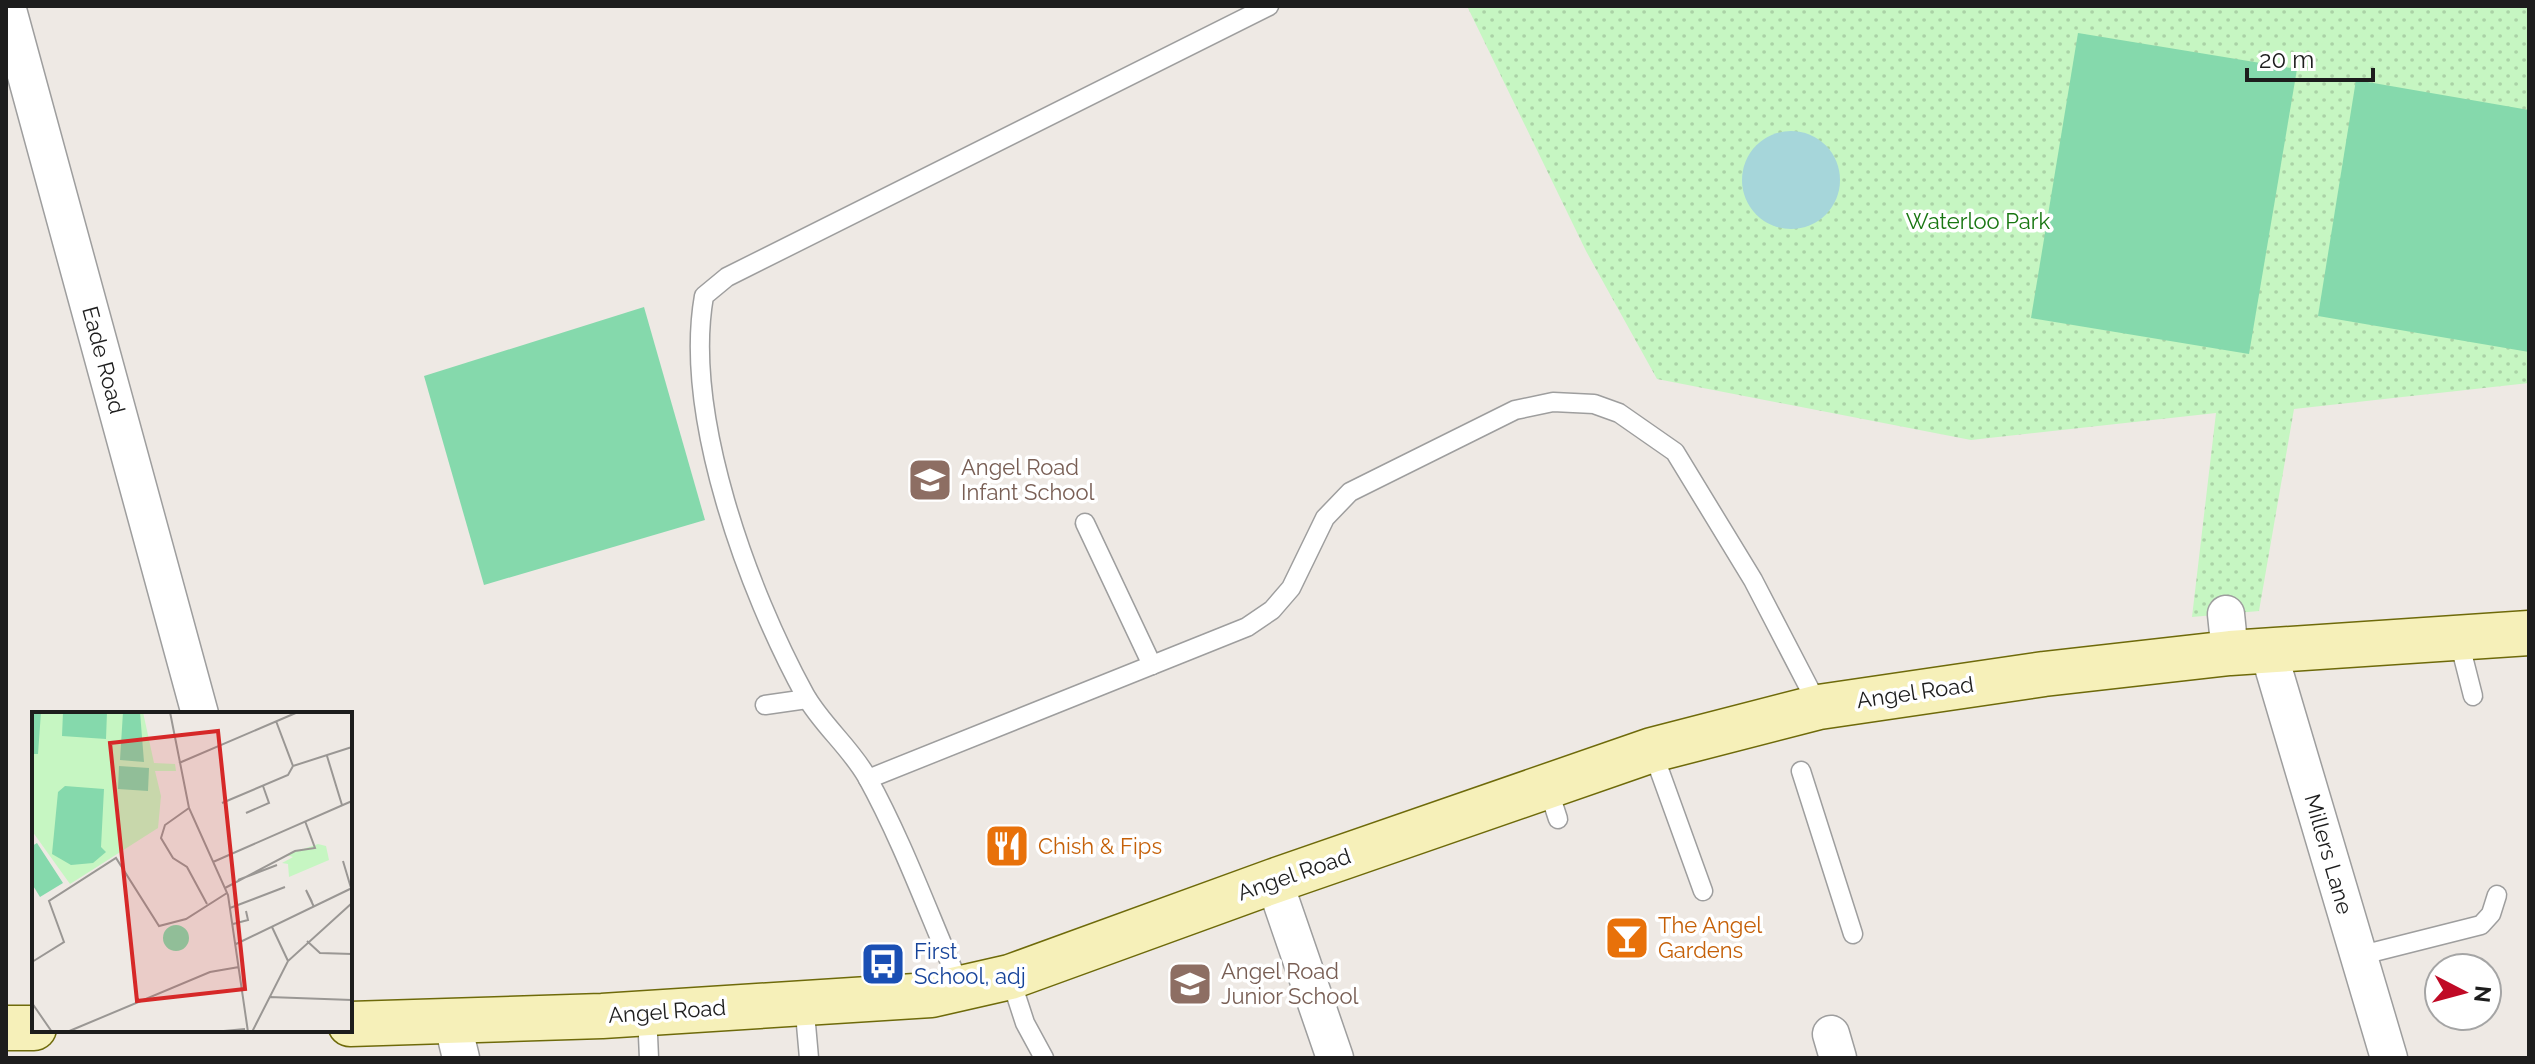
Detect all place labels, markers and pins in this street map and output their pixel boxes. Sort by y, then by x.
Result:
place label: Angel Road Infant School [961,454,1095,505]
school or university icon: Angel Road Infant School [906,456,954,504]
restaurant icon: Chish & Fips [983,822,1031,870]
place label: Chish & Fips [1038,833,1162,859]
place label: The Angel Gardens [1658,912,1762,963]
bar icon: The Angel Gardens [1603,914,1651,962]
place label: First School, adj [914,938,1026,989]
bus stop icon: First School, adj [859,940,907,988]
place label: Angel Road Junior School [1221,958,1359,1009]
school or university icon: Angel Road Junior School [1166,960,1214,1008]

